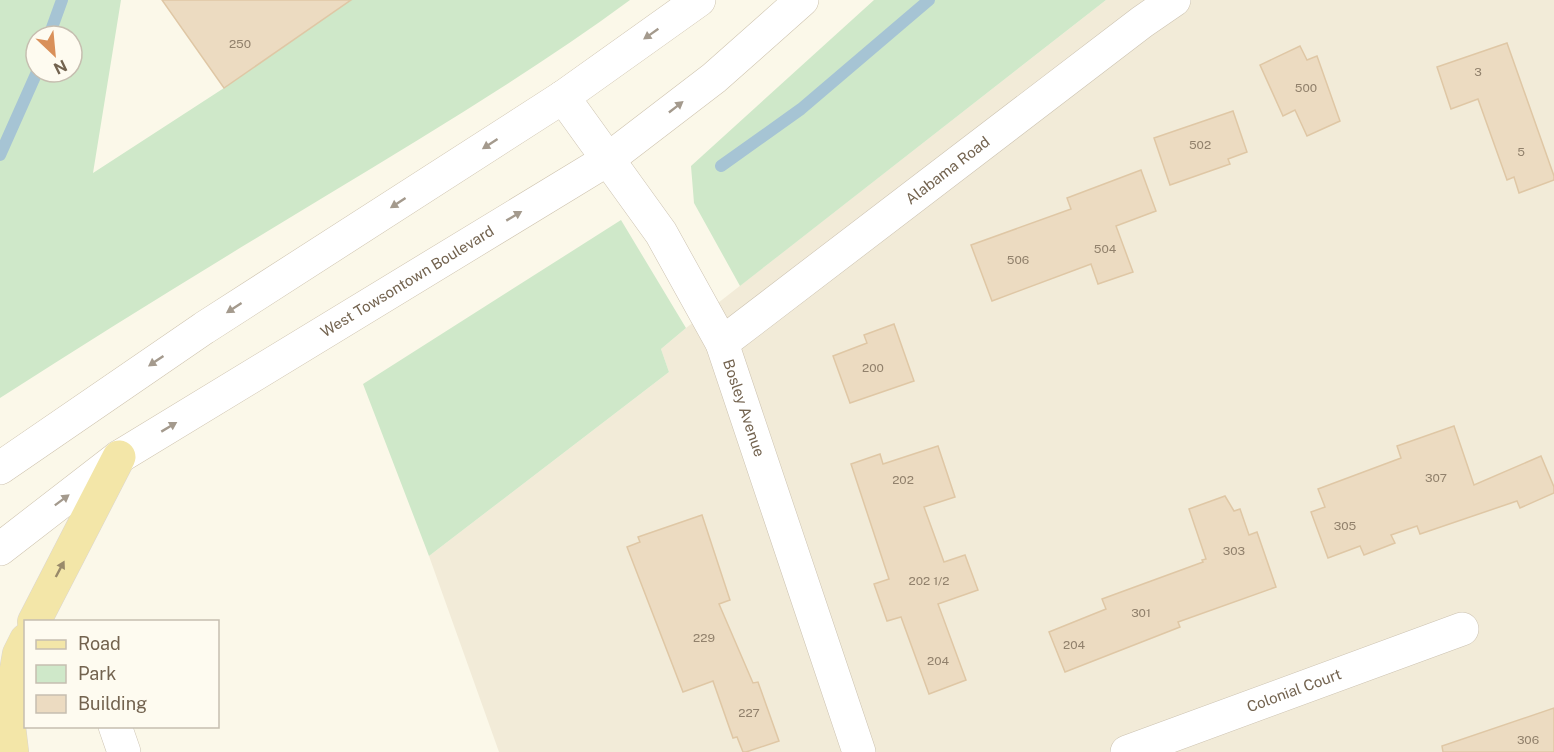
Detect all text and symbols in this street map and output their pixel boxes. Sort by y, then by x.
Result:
north arrow [24,24,84,84]
one-way arrow [644,28,660,40]
house number: 250 [229,37,251,51]
text: N [51,56,70,78]
house number: 3 [1474,65,1482,79]
house number: 500 [1295,81,1317,95]
one-way arrow [668,101,684,114]
street label: Alabama Road [902,133,993,208]
one-way arrow [482,138,498,149]
house number: 502 [1189,138,1211,152]
house number: 5 [1517,145,1525,159]
one-way arrow [390,197,406,208]
one-way arrow [506,211,522,222]
street label: West Towsontown Boulevard [317,222,497,340]
house number: 504 [1094,242,1117,256]
house number: 506 [1007,253,1029,267]
one-way arrow [226,303,242,314]
one-way arrow [147,355,164,366]
street label: Bosley Avenue [720,357,769,459]
house number: 200 [862,361,884,375]
one-way arrow [161,421,177,432]
house number: 307 [1425,471,1447,485]
house number: 202 [892,473,914,487]
one-way arrow [55,494,70,506]
house number: 305 [1334,519,1357,533]
house number: 303 [1223,544,1245,558]
one-way arrow [55,560,65,577]
house number: 202 1/2 [909,574,949,588]
house number: 301 [1131,606,1151,620]
legend [24,620,219,728]
house number: 229 [693,631,715,645]
text: Road [78,633,121,654]
house number: 204 [1063,638,1085,652]
house number: 204 [927,654,949,668]
text: Park [78,663,116,684]
street label: Colonial Court [1244,665,1344,715]
text: Building [78,693,147,714]
house number: 227 [738,706,760,720]
house number: 306 [1517,733,1539,747]

